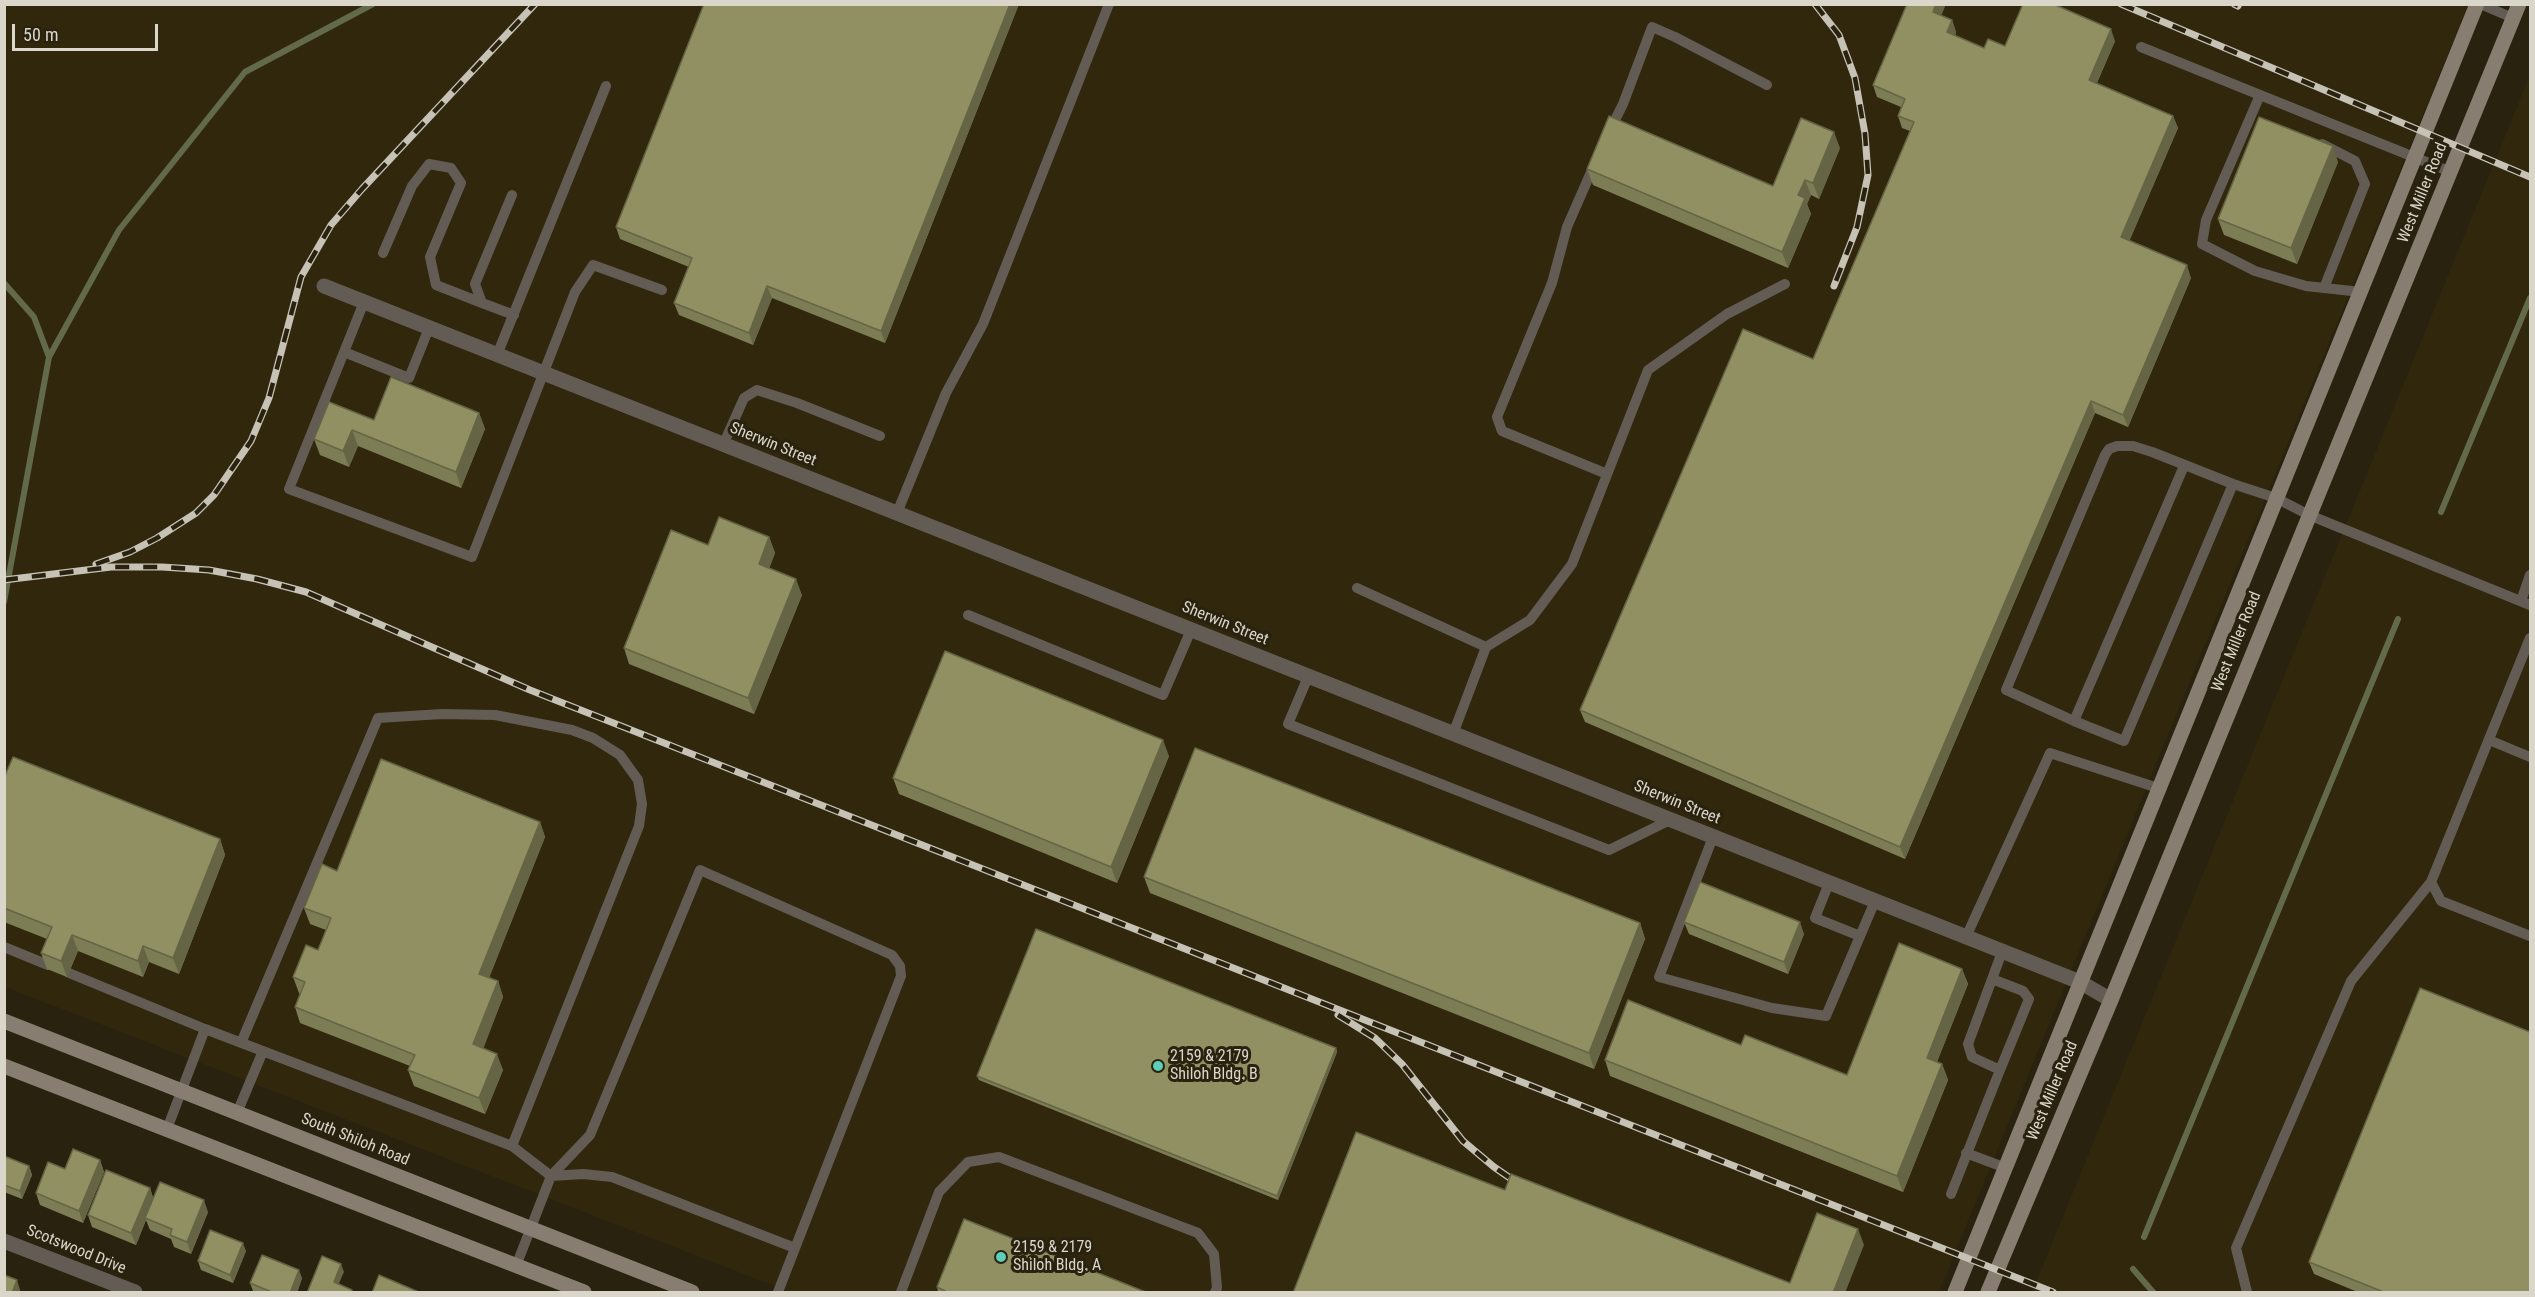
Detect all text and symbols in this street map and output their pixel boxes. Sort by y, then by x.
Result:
scale bar [15,12,160,50]
text: 50 m [23,24,58,45]
street label: West Miller Road [2394,140,2452,246]
street label: Sherwin Street [727,419,819,471]
street label: West Miller Road [2208,589,2266,695]
street label: Sherwin Street [1179,598,1271,650]
street label: Sherwin Street [1631,777,1723,829]
street label: West Miller Road [2023,1038,2083,1144]
place label: 2159 & 2179 Shiloh Bldg. B [1170,1047,1258,1085]
marker: 2159 & 2179 Shiloh Bldg. B [1151,1059,1165,1073]
street label: South Shiloh Road [298,1110,412,1170]
street label: Scotswood Drive [23,1221,129,1279]
place label: 2159 & 2179 Shiloh Bldg. A [1013,1238,1101,1276]
marker: 2159 & 2179 Shiloh Bldg. A [994,1250,1008,1264]

